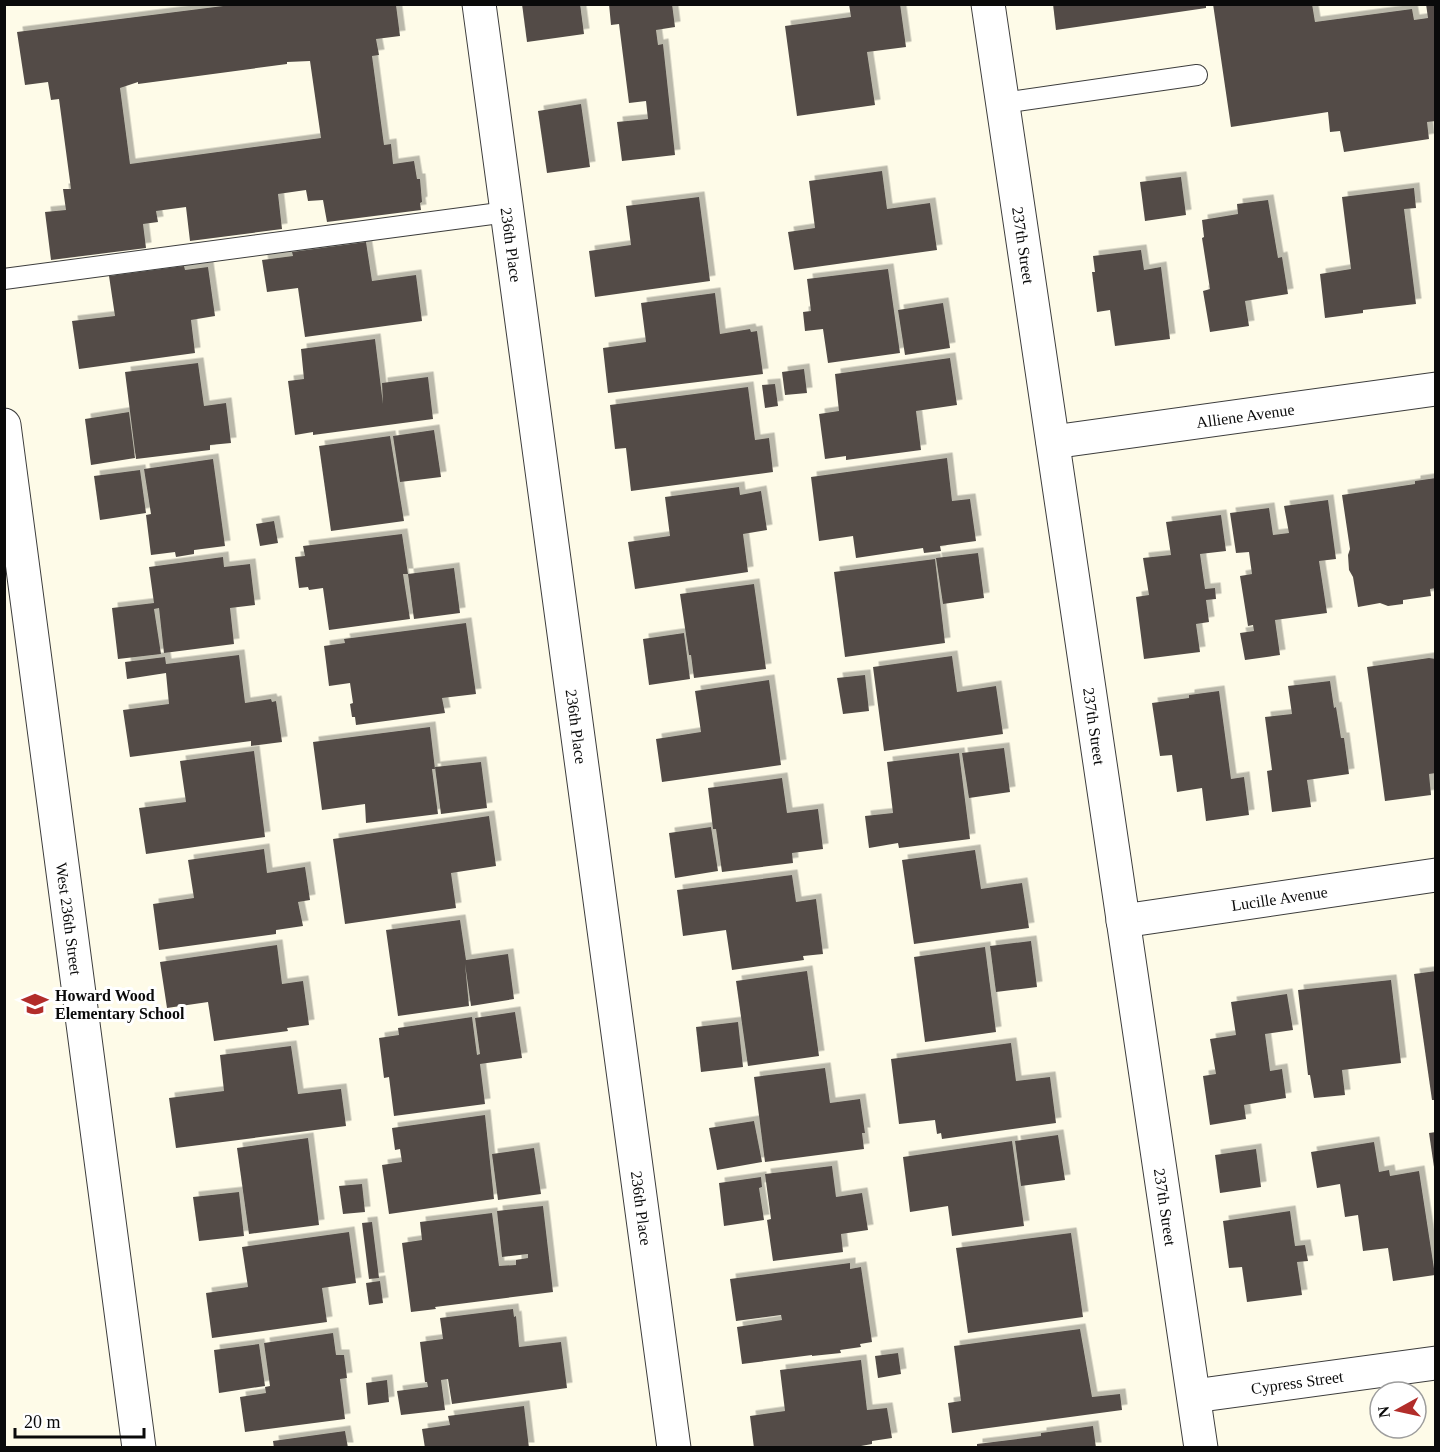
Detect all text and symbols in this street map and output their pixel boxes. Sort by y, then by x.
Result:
street label: 237th Street [1009,206,1037,286]
street label: 236th Place [498,207,524,283]
street label: Alliene Avenue [1195,401,1295,431]
street label: 237th Street [1080,687,1108,767]
street label: 236th Place [563,688,590,765]
street label: West 236th Street [53,861,85,977]
street label: Lucille Avenue [1230,883,1329,914]
place label: Howard Wood Elementary School [55,987,185,1023]
school or university icon: Howard Wood Elementary School [20,989,50,1019]
street label: 237th Street [1151,1167,1179,1247]
street label: 236th Place [628,1170,655,1247]
street label: Cypress Street [1250,1368,1345,1397]
north arrow [1368,1380,1428,1440]
scale bar [15,1401,144,1439]
text: N [1374,1405,1393,1419]
text: 20 m [24,1412,61,1432]

